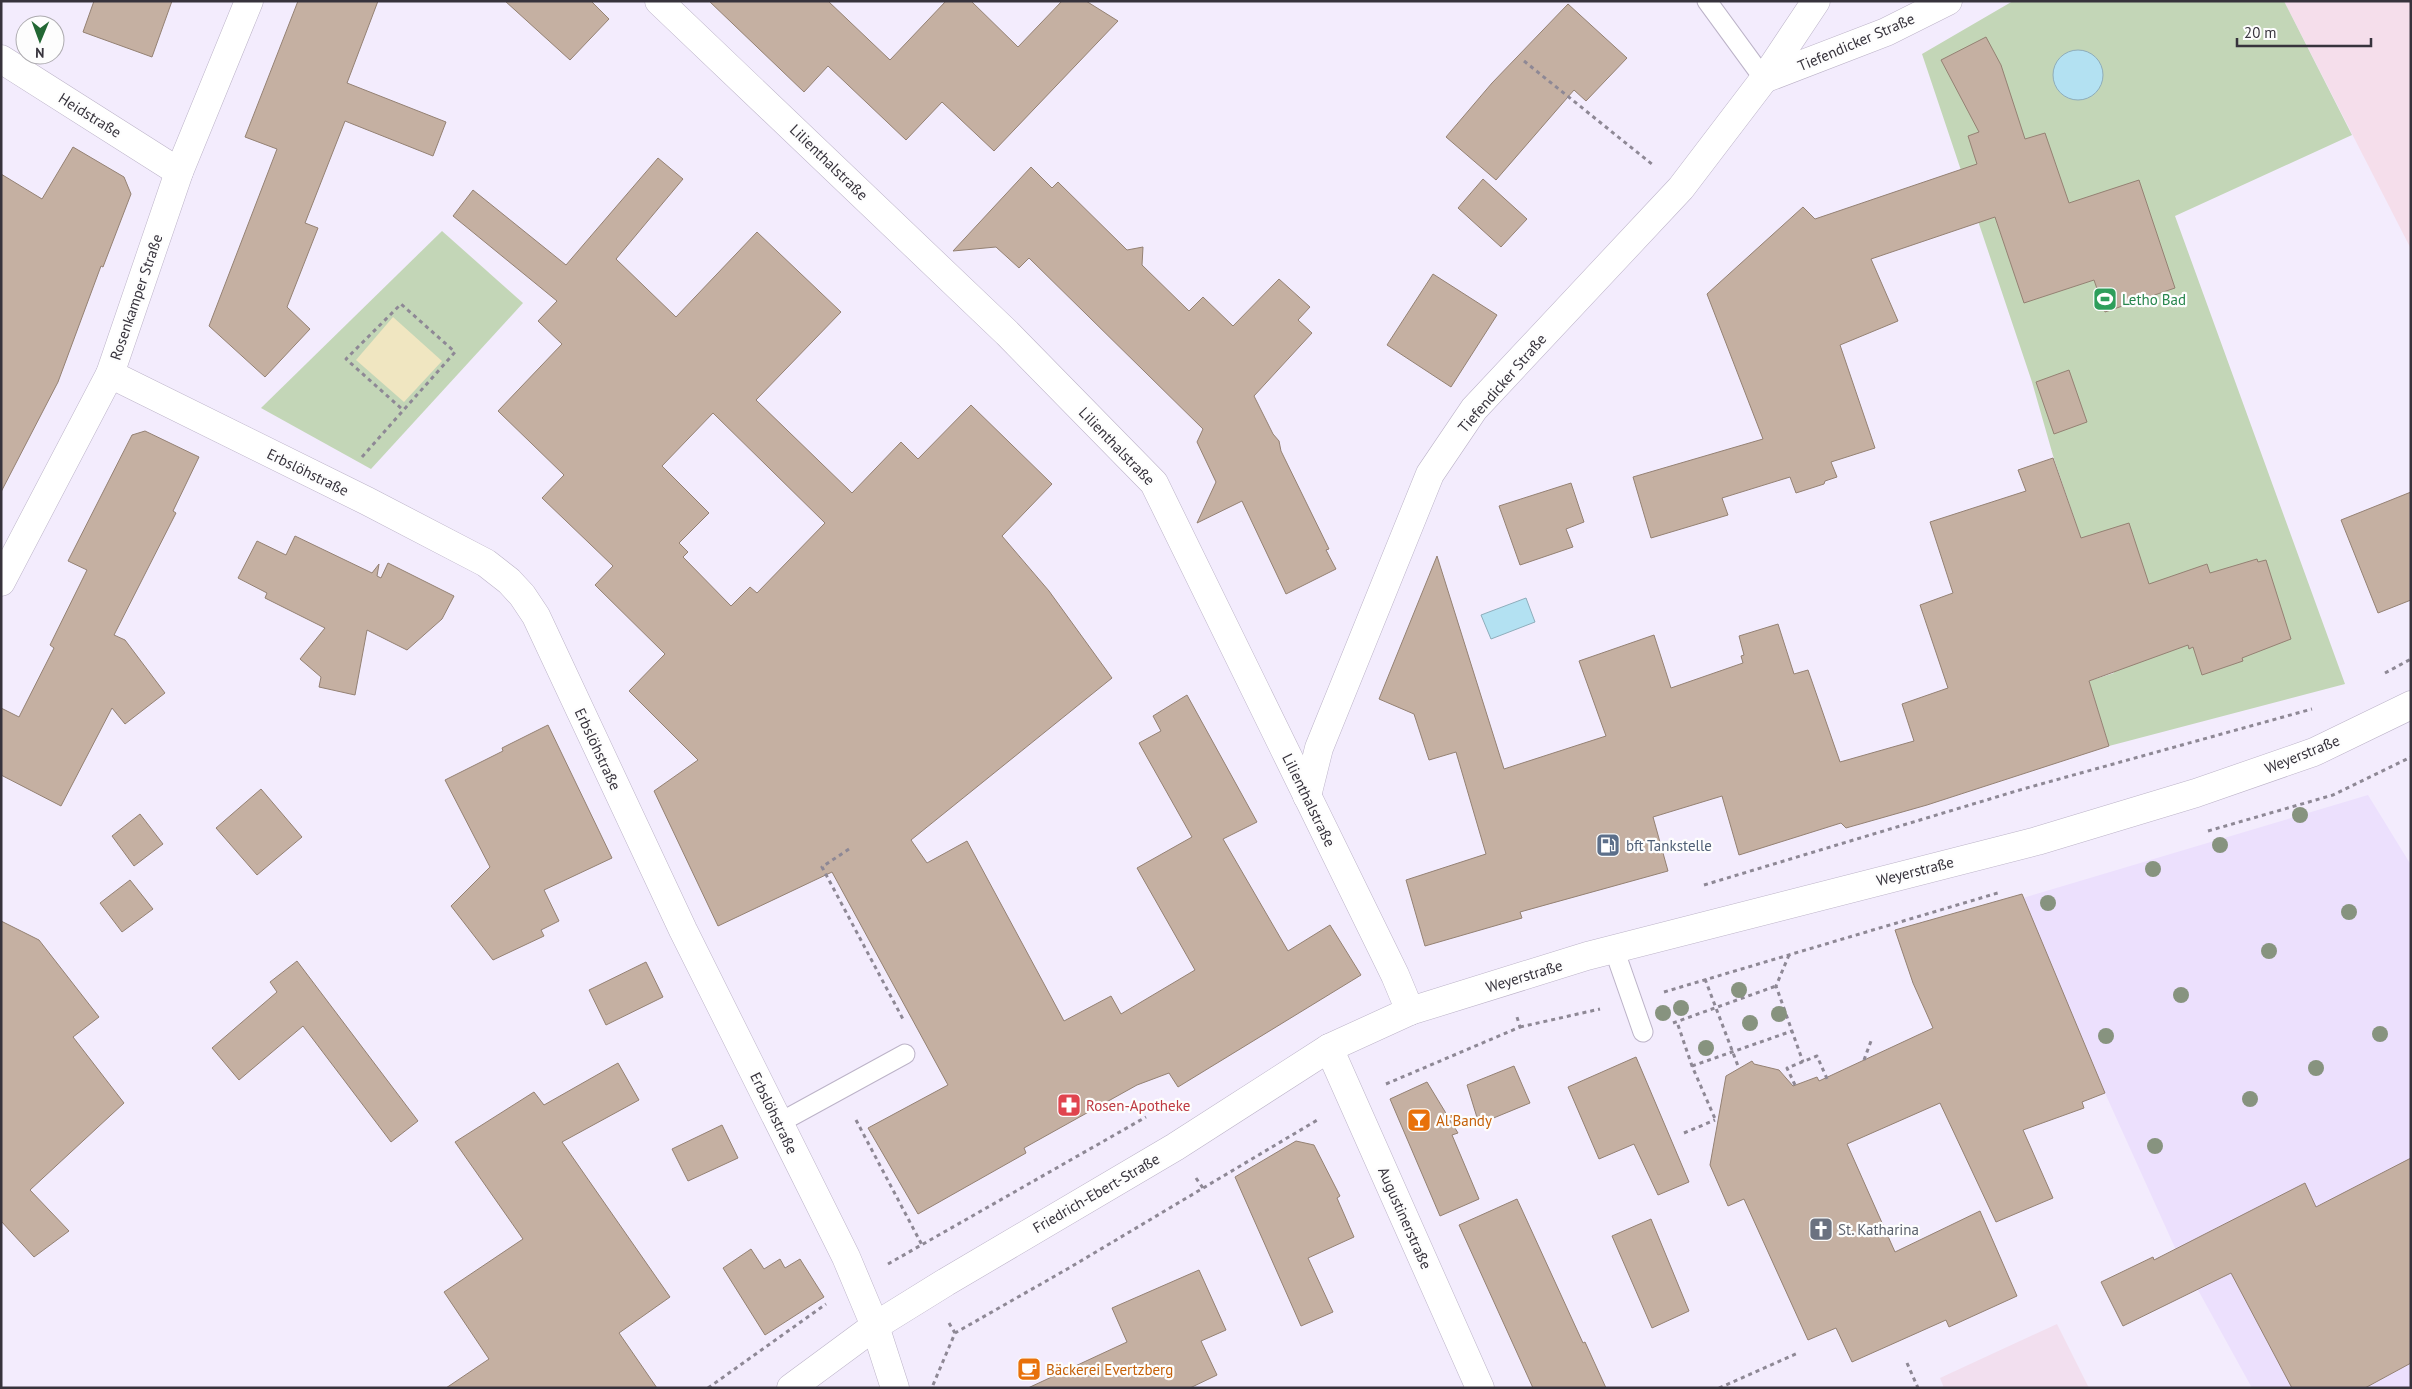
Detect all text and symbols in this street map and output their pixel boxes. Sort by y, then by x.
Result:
street label: Tiefendicker Straße [1795,9,1917,75]
north arrow [15,15,65,65]
scale bar [2237,15,2371,47]
text: 20 m [2244,23,2277,42]
text: N [35,44,45,62]
street label: Heidstraße [55,88,125,142]
street label: Lilienthalstraße [786,120,872,204]
street label: Rosenkamper Straße [106,231,166,363]
sports icon: Letho Bad [2092,286,2118,312]
place label: Letho Bad [2122,290,2186,309]
street label: Tiefendicker Straße [1454,330,1550,436]
street label: Lilienthalstraße [1075,403,1159,489]
street label: Erbslöhstraße [264,444,352,500]
street label: Erbslöhstraße [571,705,625,793]
street label: Weyerstraße [2262,730,2342,778]
street label: Lilienthalstraße [1278,750,1340,850]
fuel station icon: bft Tankstelle [1595,832,1621,858]
place label: bft Tankstelle [1626,836,1712,855]
street label: Weyerstraße [1874,852,1956,890]
street label: Weyerstraße [1483,955,1565,997]
street label: Erbslöhstraße [746,1069,802,1157]
pharmacy icon: Rosen-Apotheke [1056,1092,1082,1118]
place label: Rosen-Apotheke [1086,1096,1190,1115]
bar icon: Al'Bandy [1406,1107,1432,1133]
place label: Al'Bandy [1436,1111,1492,1130]
street label: Friedrich-Ebert-Straße [1029,1149,1163,1237]
street label: Augustinerstraße [1374,1164,1436,1272]
church icon: St. Katharina [1808,1216,1834,1242]
place label: St. Katharina [1838,1220,1919,1239]
cafe icon: Bäckerei Evertzberg [1016,1356,1042,1382]
place label: Bäckerei Evertzberg [1046,1360,1173,1379]

